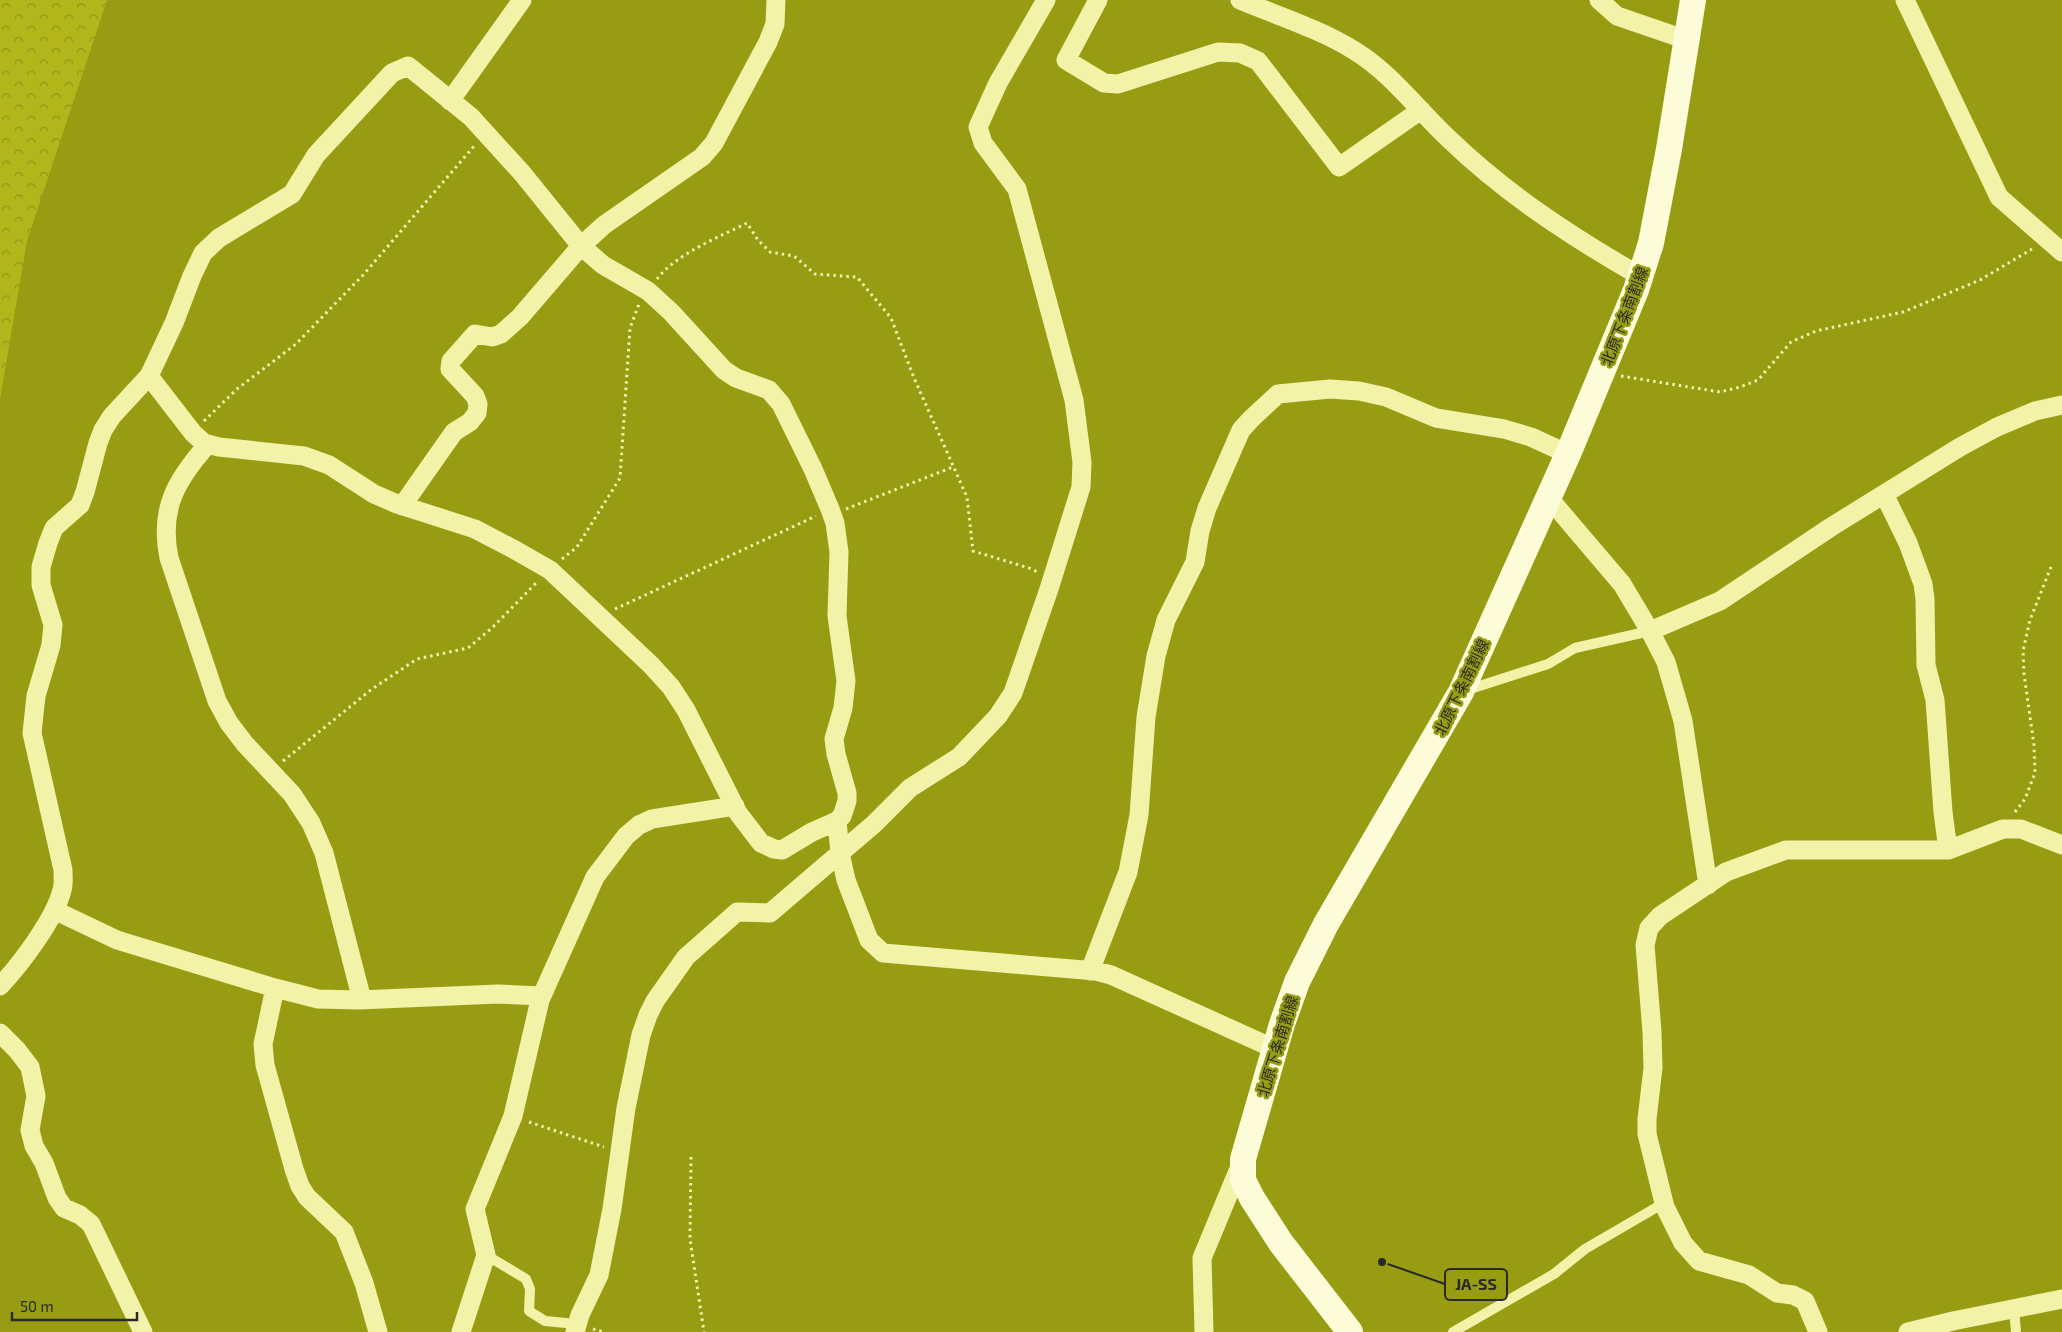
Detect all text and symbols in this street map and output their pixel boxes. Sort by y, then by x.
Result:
street label: 北原下条南割線 [1597,264,1651,368]
street label: 北原下条南割線 [1430,636,1492,738]
street label: 北原下条南割線 [1253,993,1301,1099]
callout: JA-SS [1445,1269,1507,1300]
text: JA-SS [1455,1274,1497,1293]
scale bar [12,1290,138,1322]
text: 50 m [20,1297,54,1315]

